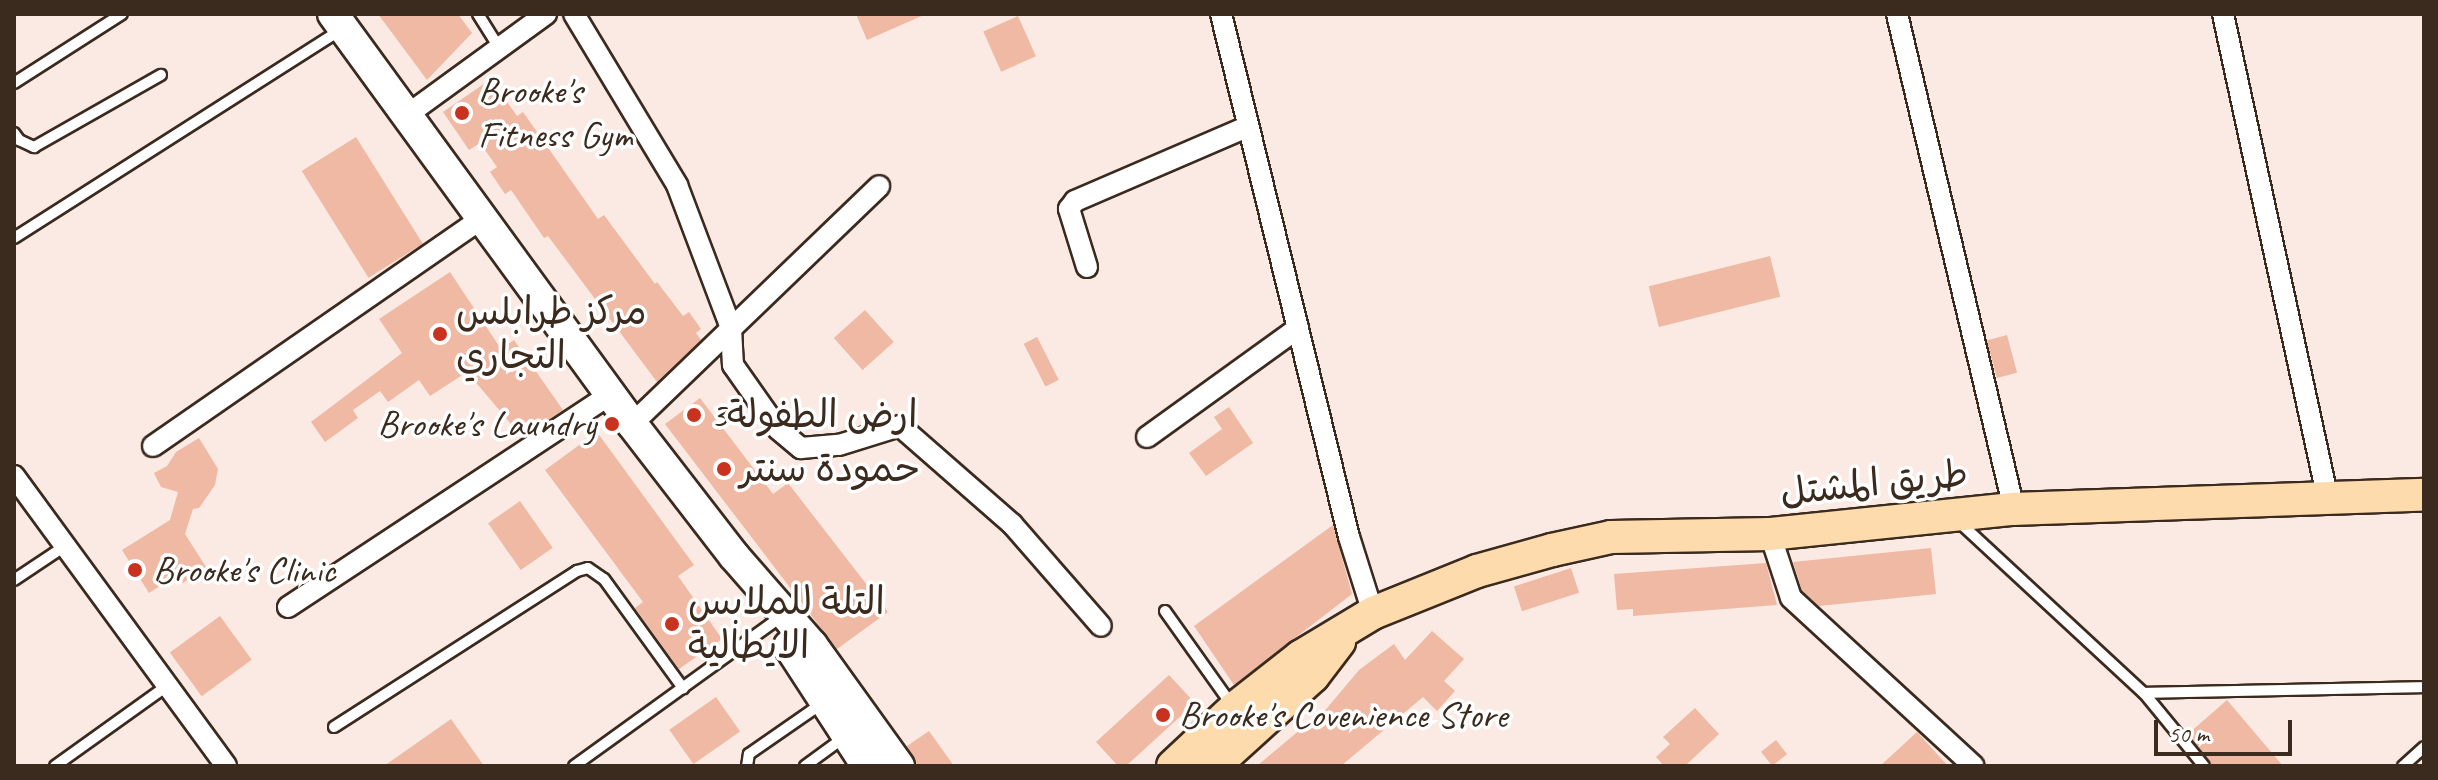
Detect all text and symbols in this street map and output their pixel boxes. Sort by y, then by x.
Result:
place label: Brooke's Fitness Gym [478,68,635,158]
marker: Brooke's Fitness Gym [453,104,471,122]
place label: مركز طرابلس التجاري [456,289,647,378]
marker: مركز طرابلس التجاري [431,325,449,343]
place label: ارض الطفولة3 [710,392,918,438]
place label: Brooke's Laundry [377,401,596,447]
marker: ارض الطفولة3 [685,406,703,424]
marker: Brooke's Laundry [603,415,621,433]
place label: حمودة سنتر [740,446,919,492]
street label: طريق المشتل [1778,450,1970,516]
marker: حمودة سنتر [715,460,733,478]
place label: Brooke's Clinic [153,547,336,593]
marker: Brooke's Clinic [124,559,146,581]
place label: التلة للملابس الايطالية [688,579,885,668]
marker: التلة للملابس الايطالية [663,615,681,633]
place label: Brooke's Covenience Store [1179,692,1508,738]
scale bar [2158,704,2296,754]
marker: Brooke's Covenience Store [1154,706,1172,724]
text: 50 m [2168,719,2209,749]

